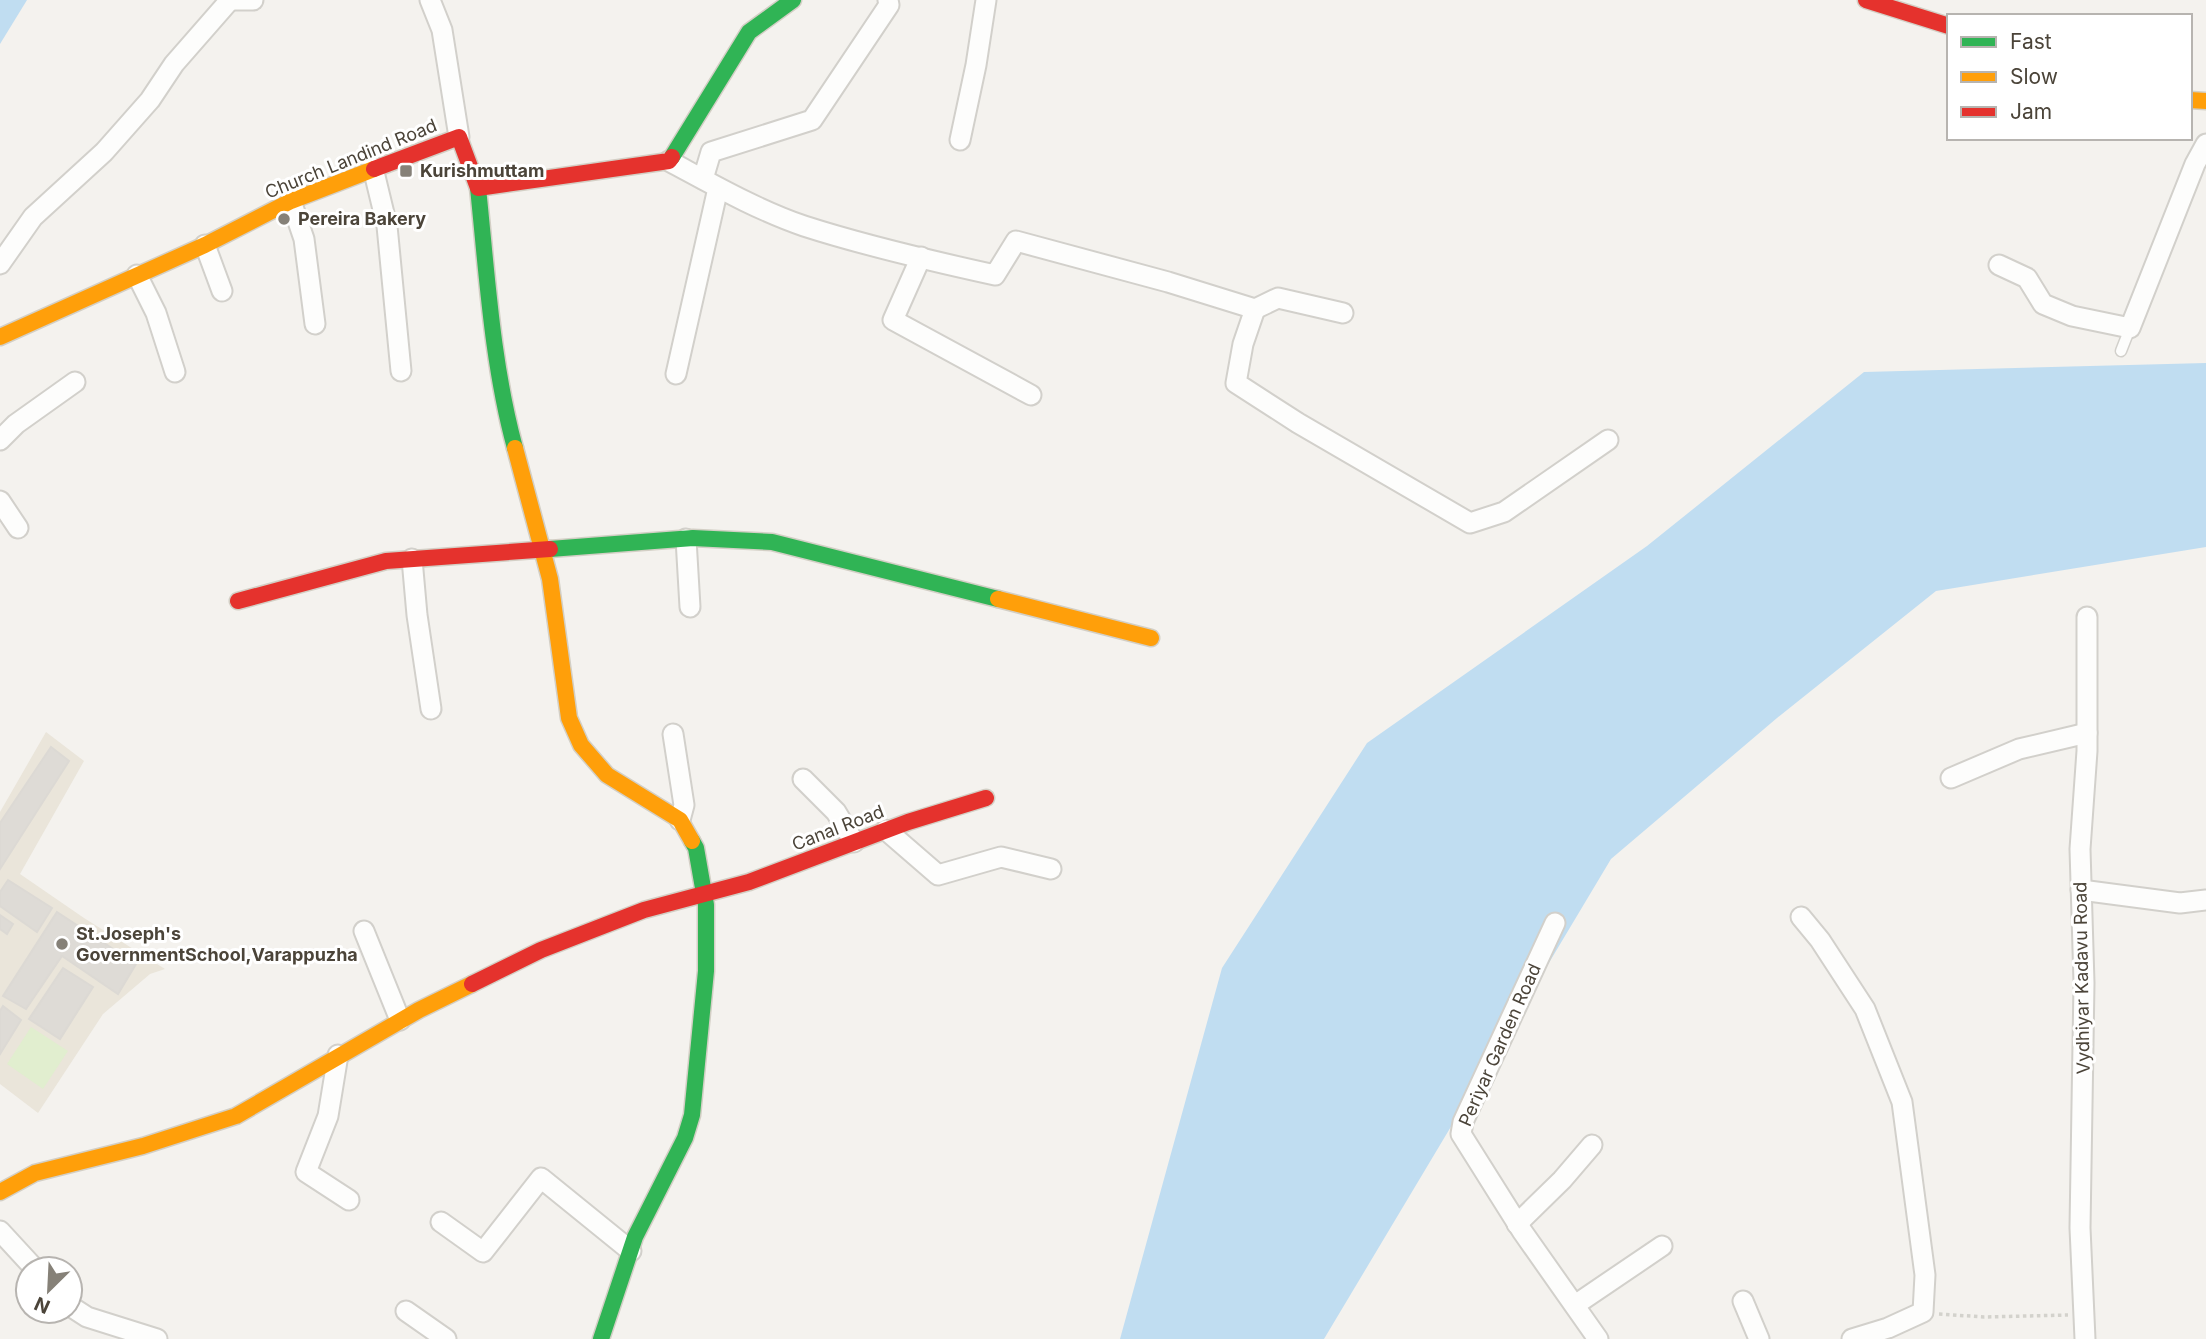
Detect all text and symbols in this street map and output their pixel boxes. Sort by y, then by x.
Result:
legend [1947,14,2192,140]
text: Fast [2010,29,2052,54]
text: Slow [2010,64,2058,89]
text: Jam [2010,99,2052,124]
street label: Church Landind Road [262,114,440,203]
place label: Kurishmuttam [420,160,544,181]
marker: Kurishmuttam [398,163,414,179]
place label: Pereira Bakery [298,208,426,229]
marker: Pereira Bakery [276,211,292,227]
street label: Canal Road [789,800,887,855]
street label: Vydhiyar Kadavu Road [2069,882,2094,1074]
place label: St.Joseph's GovernmentSchool,Varappuzha [76,923,358,965]
marker: St.Joseph's GovernmentSchool,Varappuzha [54,936,70,952]
street label: Periyar Garden Road [1454,960,1545,1129]
north arrow [14,1255,84,1325]
text: N [31,1292,54,1319]

